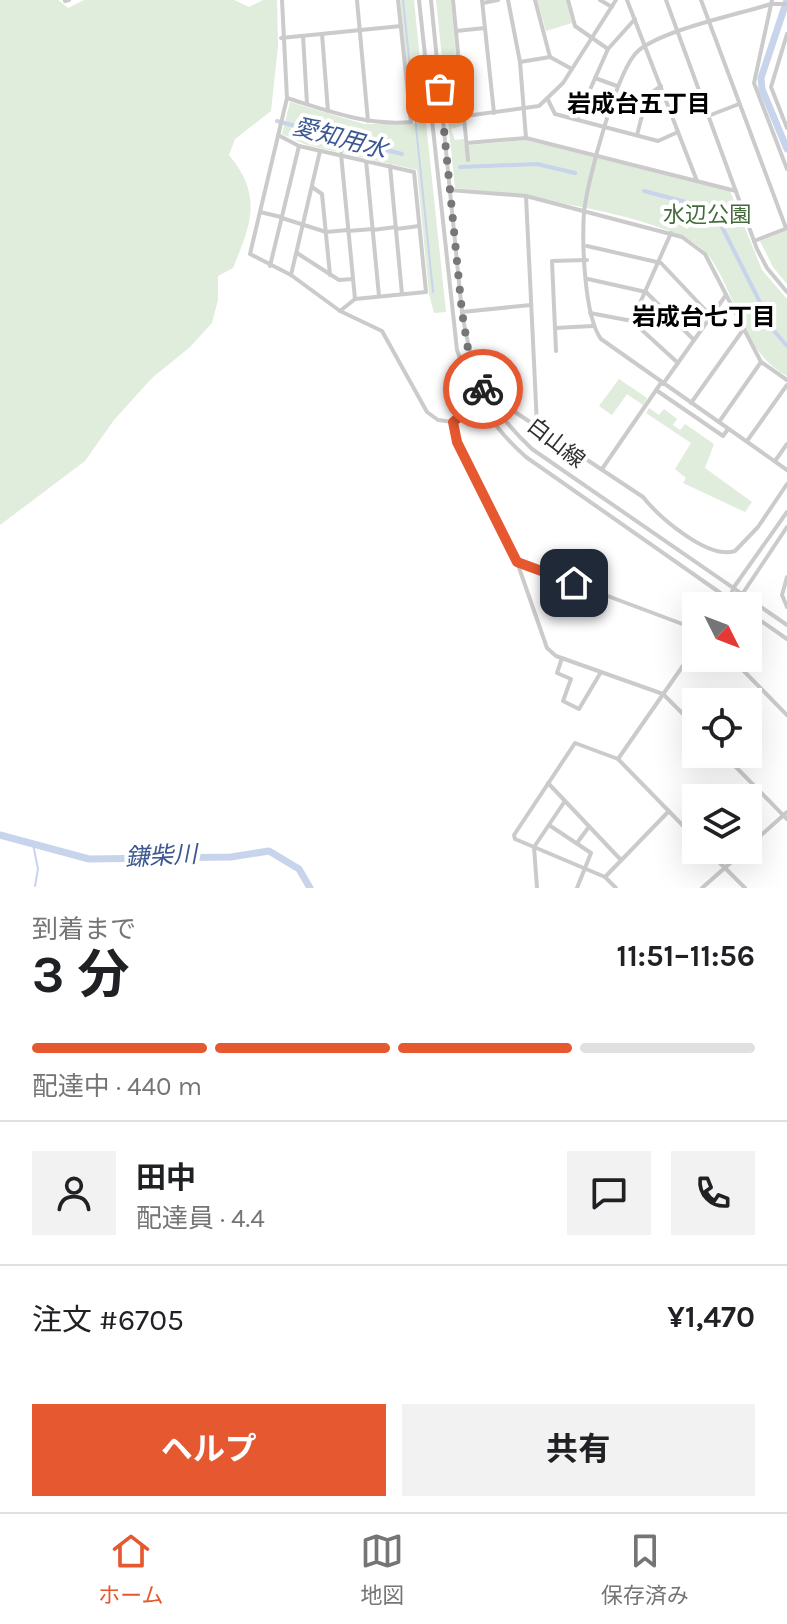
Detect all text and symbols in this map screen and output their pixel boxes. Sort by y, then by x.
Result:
pin [406,55,474,123]
icon: bag [418,67,462,111]
district label: 岩成台五丁目 [567,90,711,118]
water label: 愛知用水 [290,112,393,165]
park label: 水辺公園 [663,202,751,228]
district label: 岩成台七丁目 [632,303,776,331]
courier [443,349,523,429]
icon: bike [461,367,505,411]
street label: 白山線 [522,412,590,474]
pin [540,549,608,617]
icon: home [552,561,596,605]
north arrow [682,592,762,672]
map controls [682,592,762,864]
button: locate [682,688,762,768]
button: layers [682,784,762,864]
water label: 鎌柴川 [124,840,201,872]
text: 到着まで [32,914,136,945]
text: 11:51–11:56 [616,938,755,974]
text: 3 分 [32,944,130,1005]
text: 配達中 · 440 m [32,1071,202,1102]
button: person [32,1151,116,1235]
button: chat [567,1151,651,1235]
button: phone [671,1151,755,1235]
text: 田中 [136,1160,196,1196]
text: 配達員 · 4.4 [136,1203,265,1234]
text: ¥1,470 [667,1299,755,1335]
text: 注文 #6705 [32,1302,184,1338]
button: ヘルプ [32,1404,386,1496]
button: 共有 [402,1404,755,1496]
tab: ホーム [98,1529,164,1609]
tab: 地図 [360,1529,404,1609]
tab: 保存済み [601,1529,689,1609]

